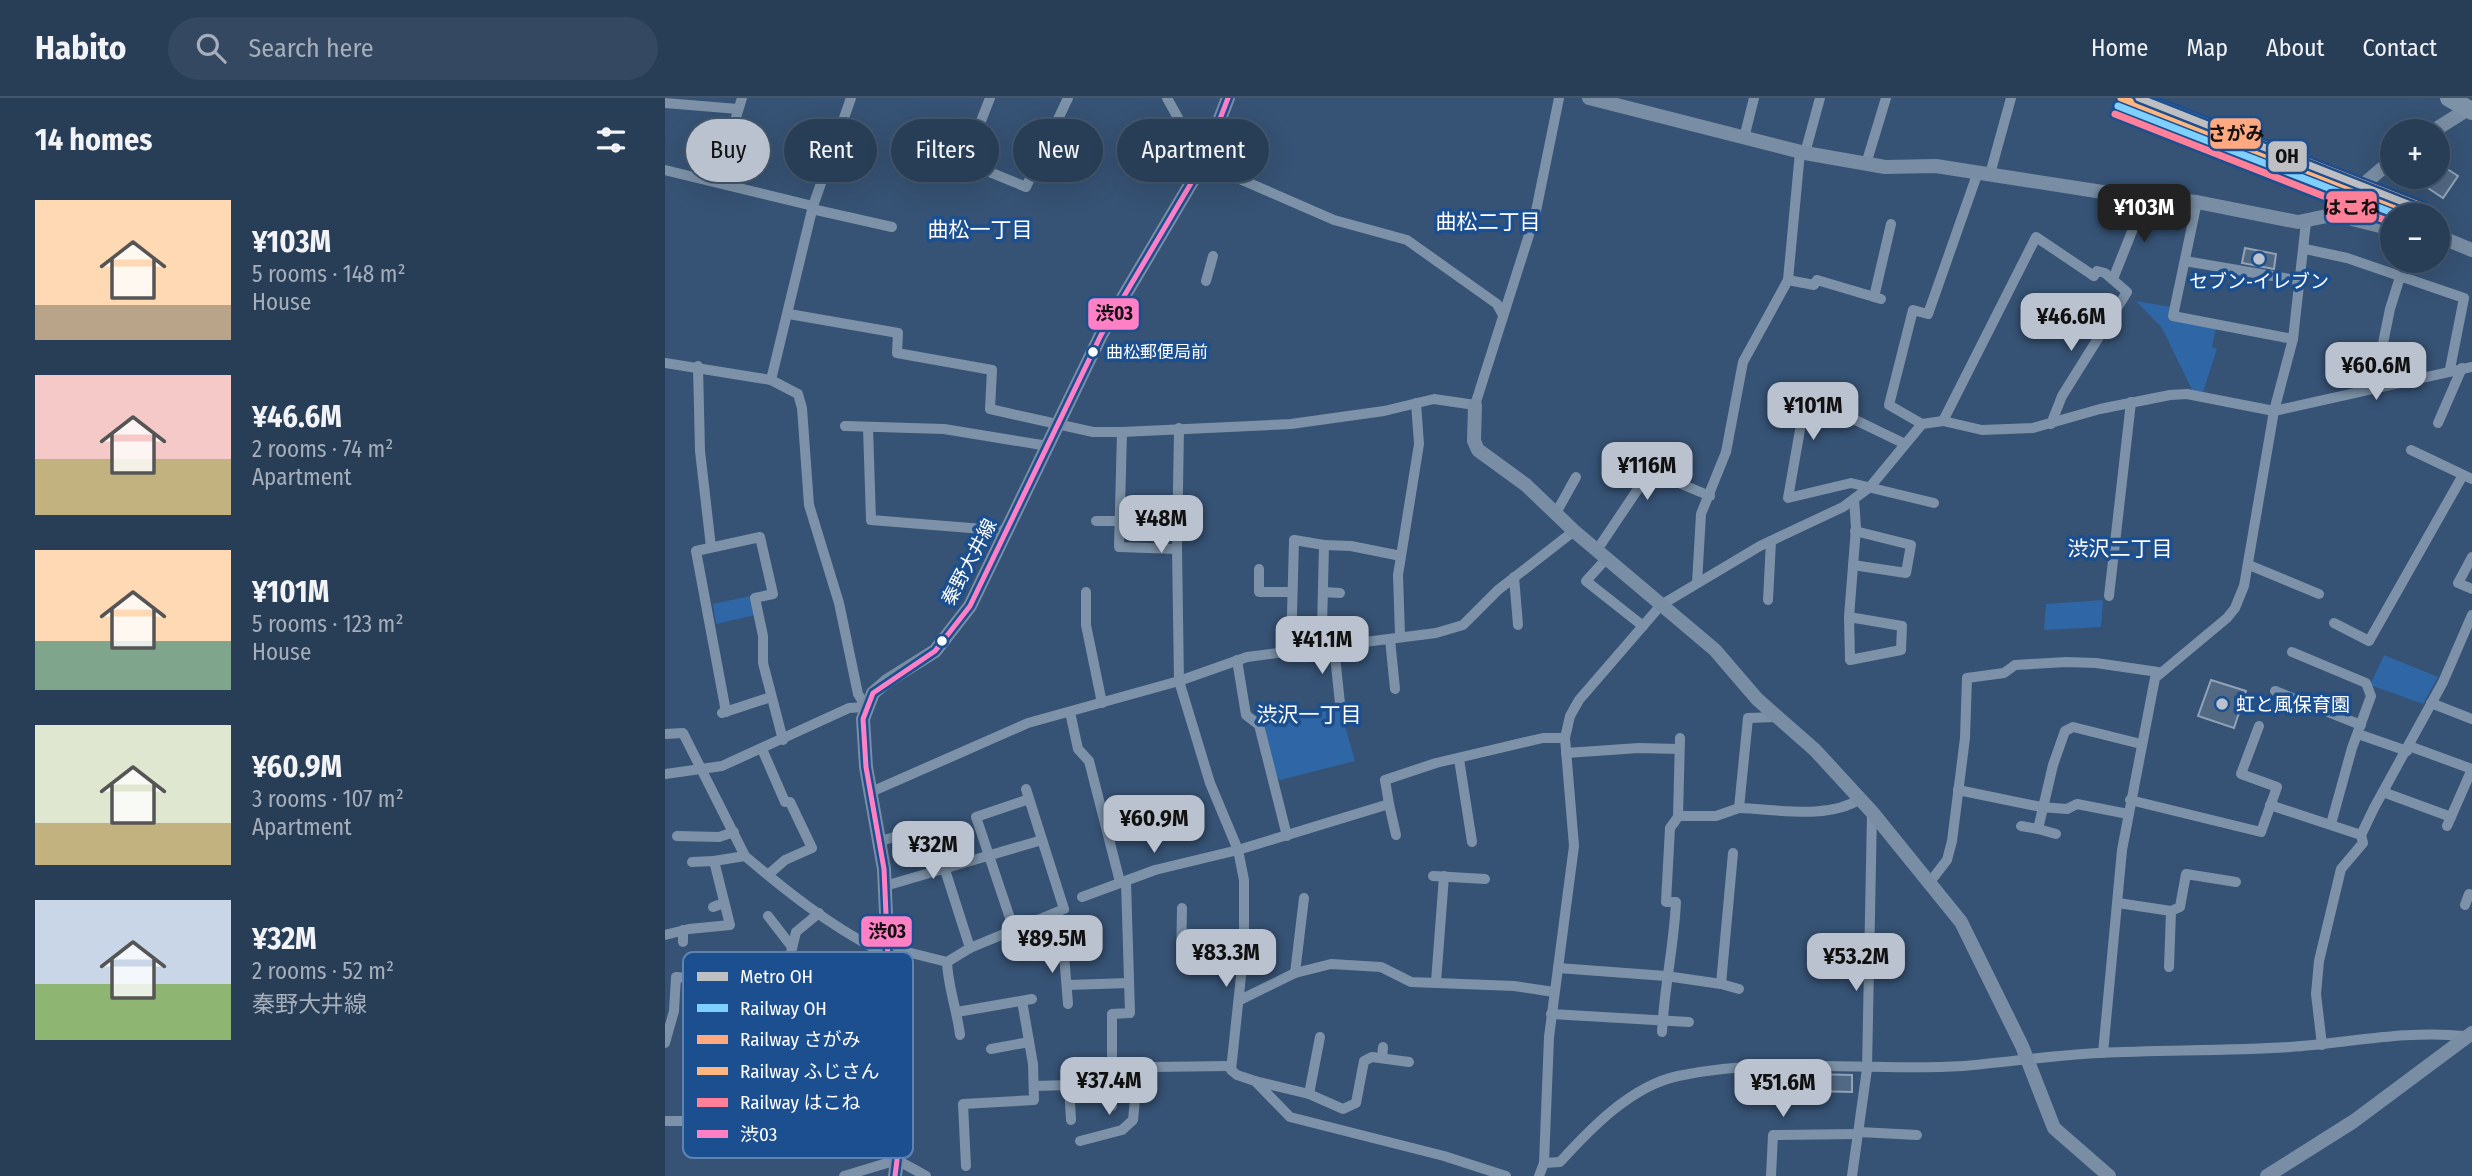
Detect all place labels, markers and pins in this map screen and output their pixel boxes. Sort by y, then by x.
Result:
pin: ¥103M [2095,184,2193,244]
marker: セブン-イレブン [2251,251,2267,267]
place label: セブン-イレブン [2189,270,2329,293]
pin: ¥46.6M [2014,294,2128,353]
place label: 曲松郵便局前 [1106,342,1208,363]
pin: ¥60.6M [2319,342,2433,402]
marker: 曲松郵便局前 [1086,345,1100,359]
pin: ¥101M [1764,382,1862,442]
pin: ¥116M [1598,442,1696,502]
pin: ¥48M [1120,496,1202,555]
pin: ¥41.1M [1265,616,1379,676]
unlabelled marker [935,634,949,648]
place label: 虹と風保育園 [2236,693,2350,716]
marker: 虹と風保育園 [2214,696,2230,712]
pin: ¥60.9M [1097,796,1211,855]
pin: ¥32M [892,822,974,881]
pin: ¥89.5M [995,916,1109,975]
pin: ¥83.3M [1169,930,1283,989]
pin: ¥53.2M [1799,934,1913,993]
pin: ¥37.4M [1052,1058,1166,1117]
pin: ¥51.6M [1726,1060,1840,1119]

